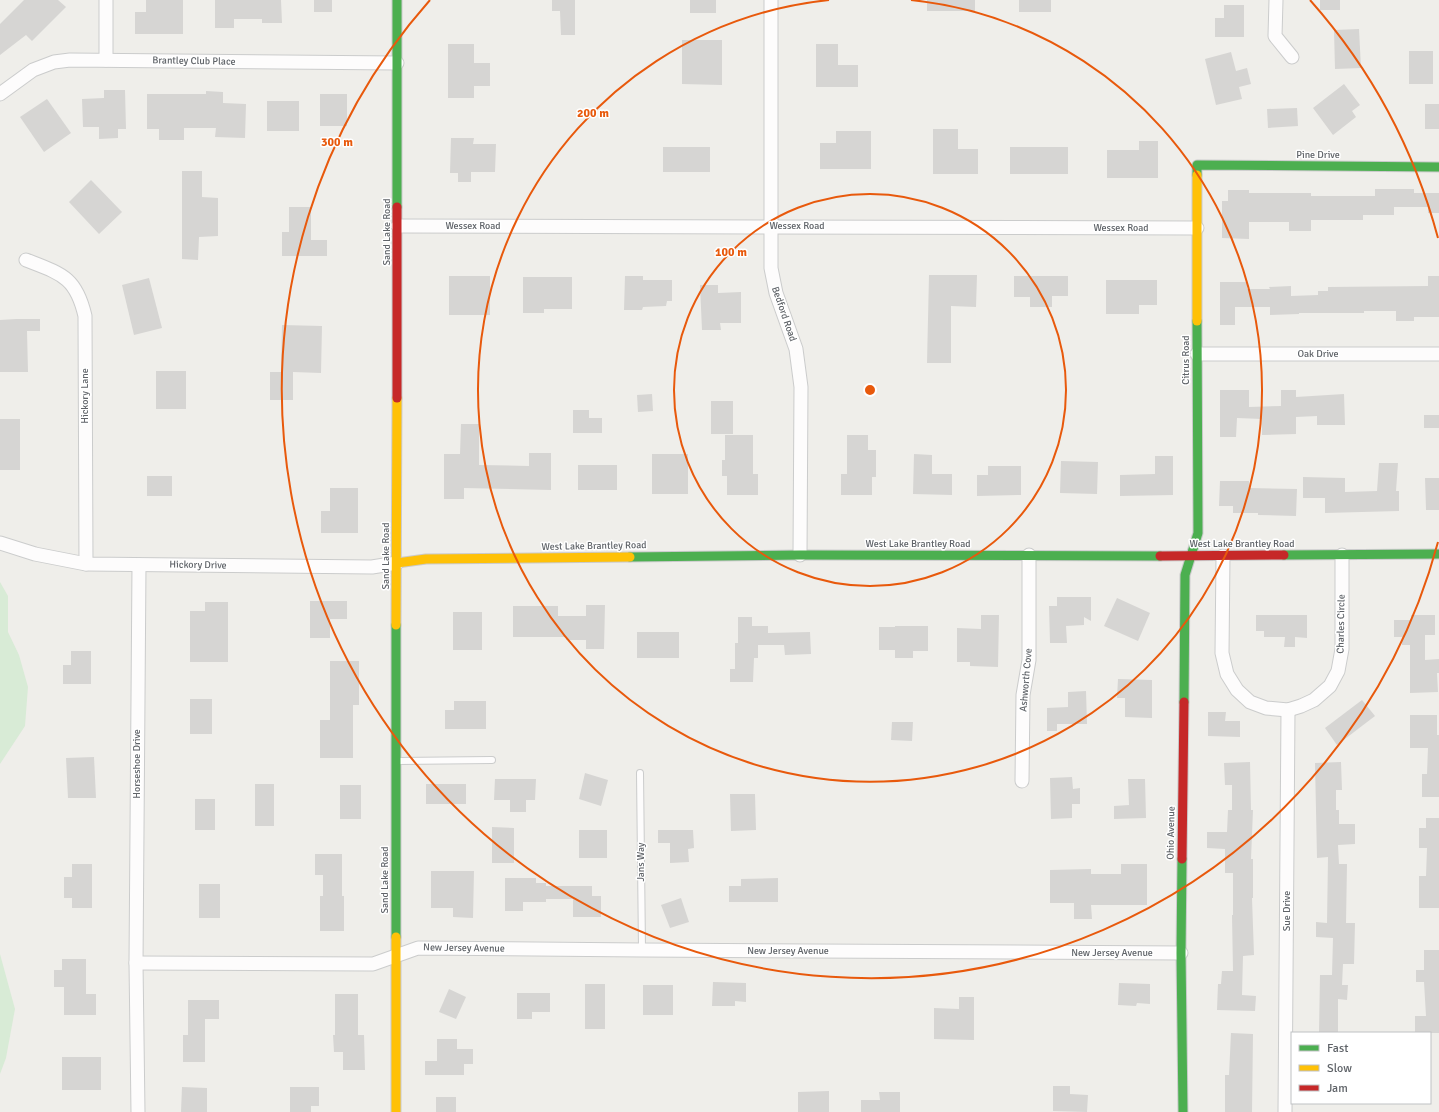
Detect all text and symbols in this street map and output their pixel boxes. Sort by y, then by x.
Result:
street label: Brantley Club Place [152,54,236,68]
text: 200 m [577,106,609,121]
text: 300 m [321,135,353,150]
street label: Pine Drive [1296,149,1340,161]
street label: Sand Lake Road [381,198,393,266]
street label: Wessex Road [445,220,501,232]
street label: Wessex Road [769,220,825,232]
street label: Wessex Road [1093,222,1149,234]
text: 100 m [715,245,747,260]
street label: Bedford Road [769,285,799,343]
street label: Citrus Road [1180,335,1192,385]
street label: Oak Drive [1297,348,1339,360]
street label: Hickory Lane [79,368,91,424]
centre of rings [863,383,877,397]
street label: Sand Lake Road [380,522,392,590]
street label: West Lake Brantley Road [866,538,970,550]
street label: West Lake Brantley Road [1190,538,1294,550]
street label: West Lake Brantley Road [541,539,647,553]
street label: Hickory Drive [169,559,227,571]
street label: Charles Circle [1334,594,1348,654]
street label: Ashworth Cove [1017,648,1035,712]
street label: Horseshoe Drive [131,729,143,799]
street label: Ohio Avenue [1165,806,1177,860]
street label: Jans Way [635,842,647,882]
street label: Sand Lake Road [379,846,391,914]
street label: Sue Drive [1281,891,1293,931]
street label: New Jersey Avenue [423,941,505,955]
street label: New Jersey Avenue [747,945,829,957]
street label: New Jersey Avenue [1071,947,1153,959]
legend [1291,1032,1431,1104]
text: Fast [1327,1041,1348,1056]
text: Slow [1327,1061,1352,1076]
text: Jam [1327,1081,1348,1096]

